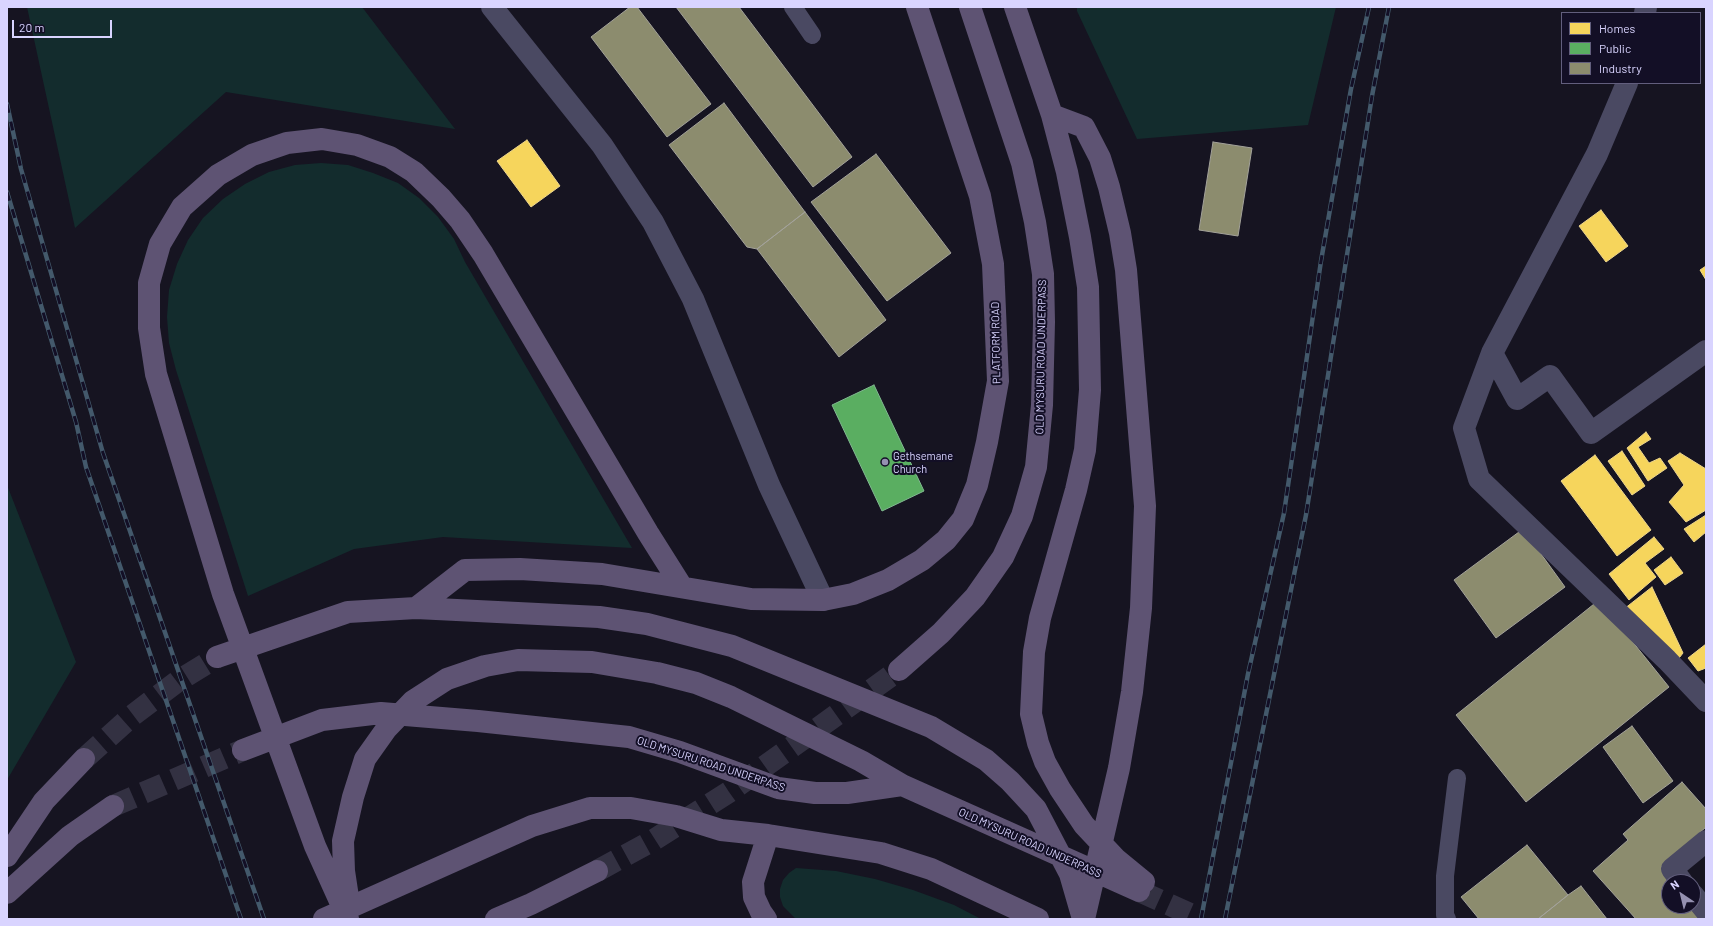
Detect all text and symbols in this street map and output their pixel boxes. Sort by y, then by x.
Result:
scale bar [14,12,114,38]
legend [1561,12,1701,84]
text: 20 m [19,20,45,34]
text: Homes [1599,21,1635,35]
text: Public [1599,41,1631,55]
text: Industry [1599,61,1642,75]
street label: OLD MYSURU ROAD UNDERPASS [1033,279,1049,435]
street label: PLATFORM ROAD [989,302,1003,384]
place label: Gethsemane Church [893,449,953,475]
marker: Gethsemane Church [880,457,890,467]
street label: OLD MYSURU ROAD UNDERPASS [635,734,787,794]
street label: OLD MYSURU ROAD UNDERPASS [957,805,1103,881]
north arrow [1661,874,1701,914]
text: N [1668,877,1681,892]

